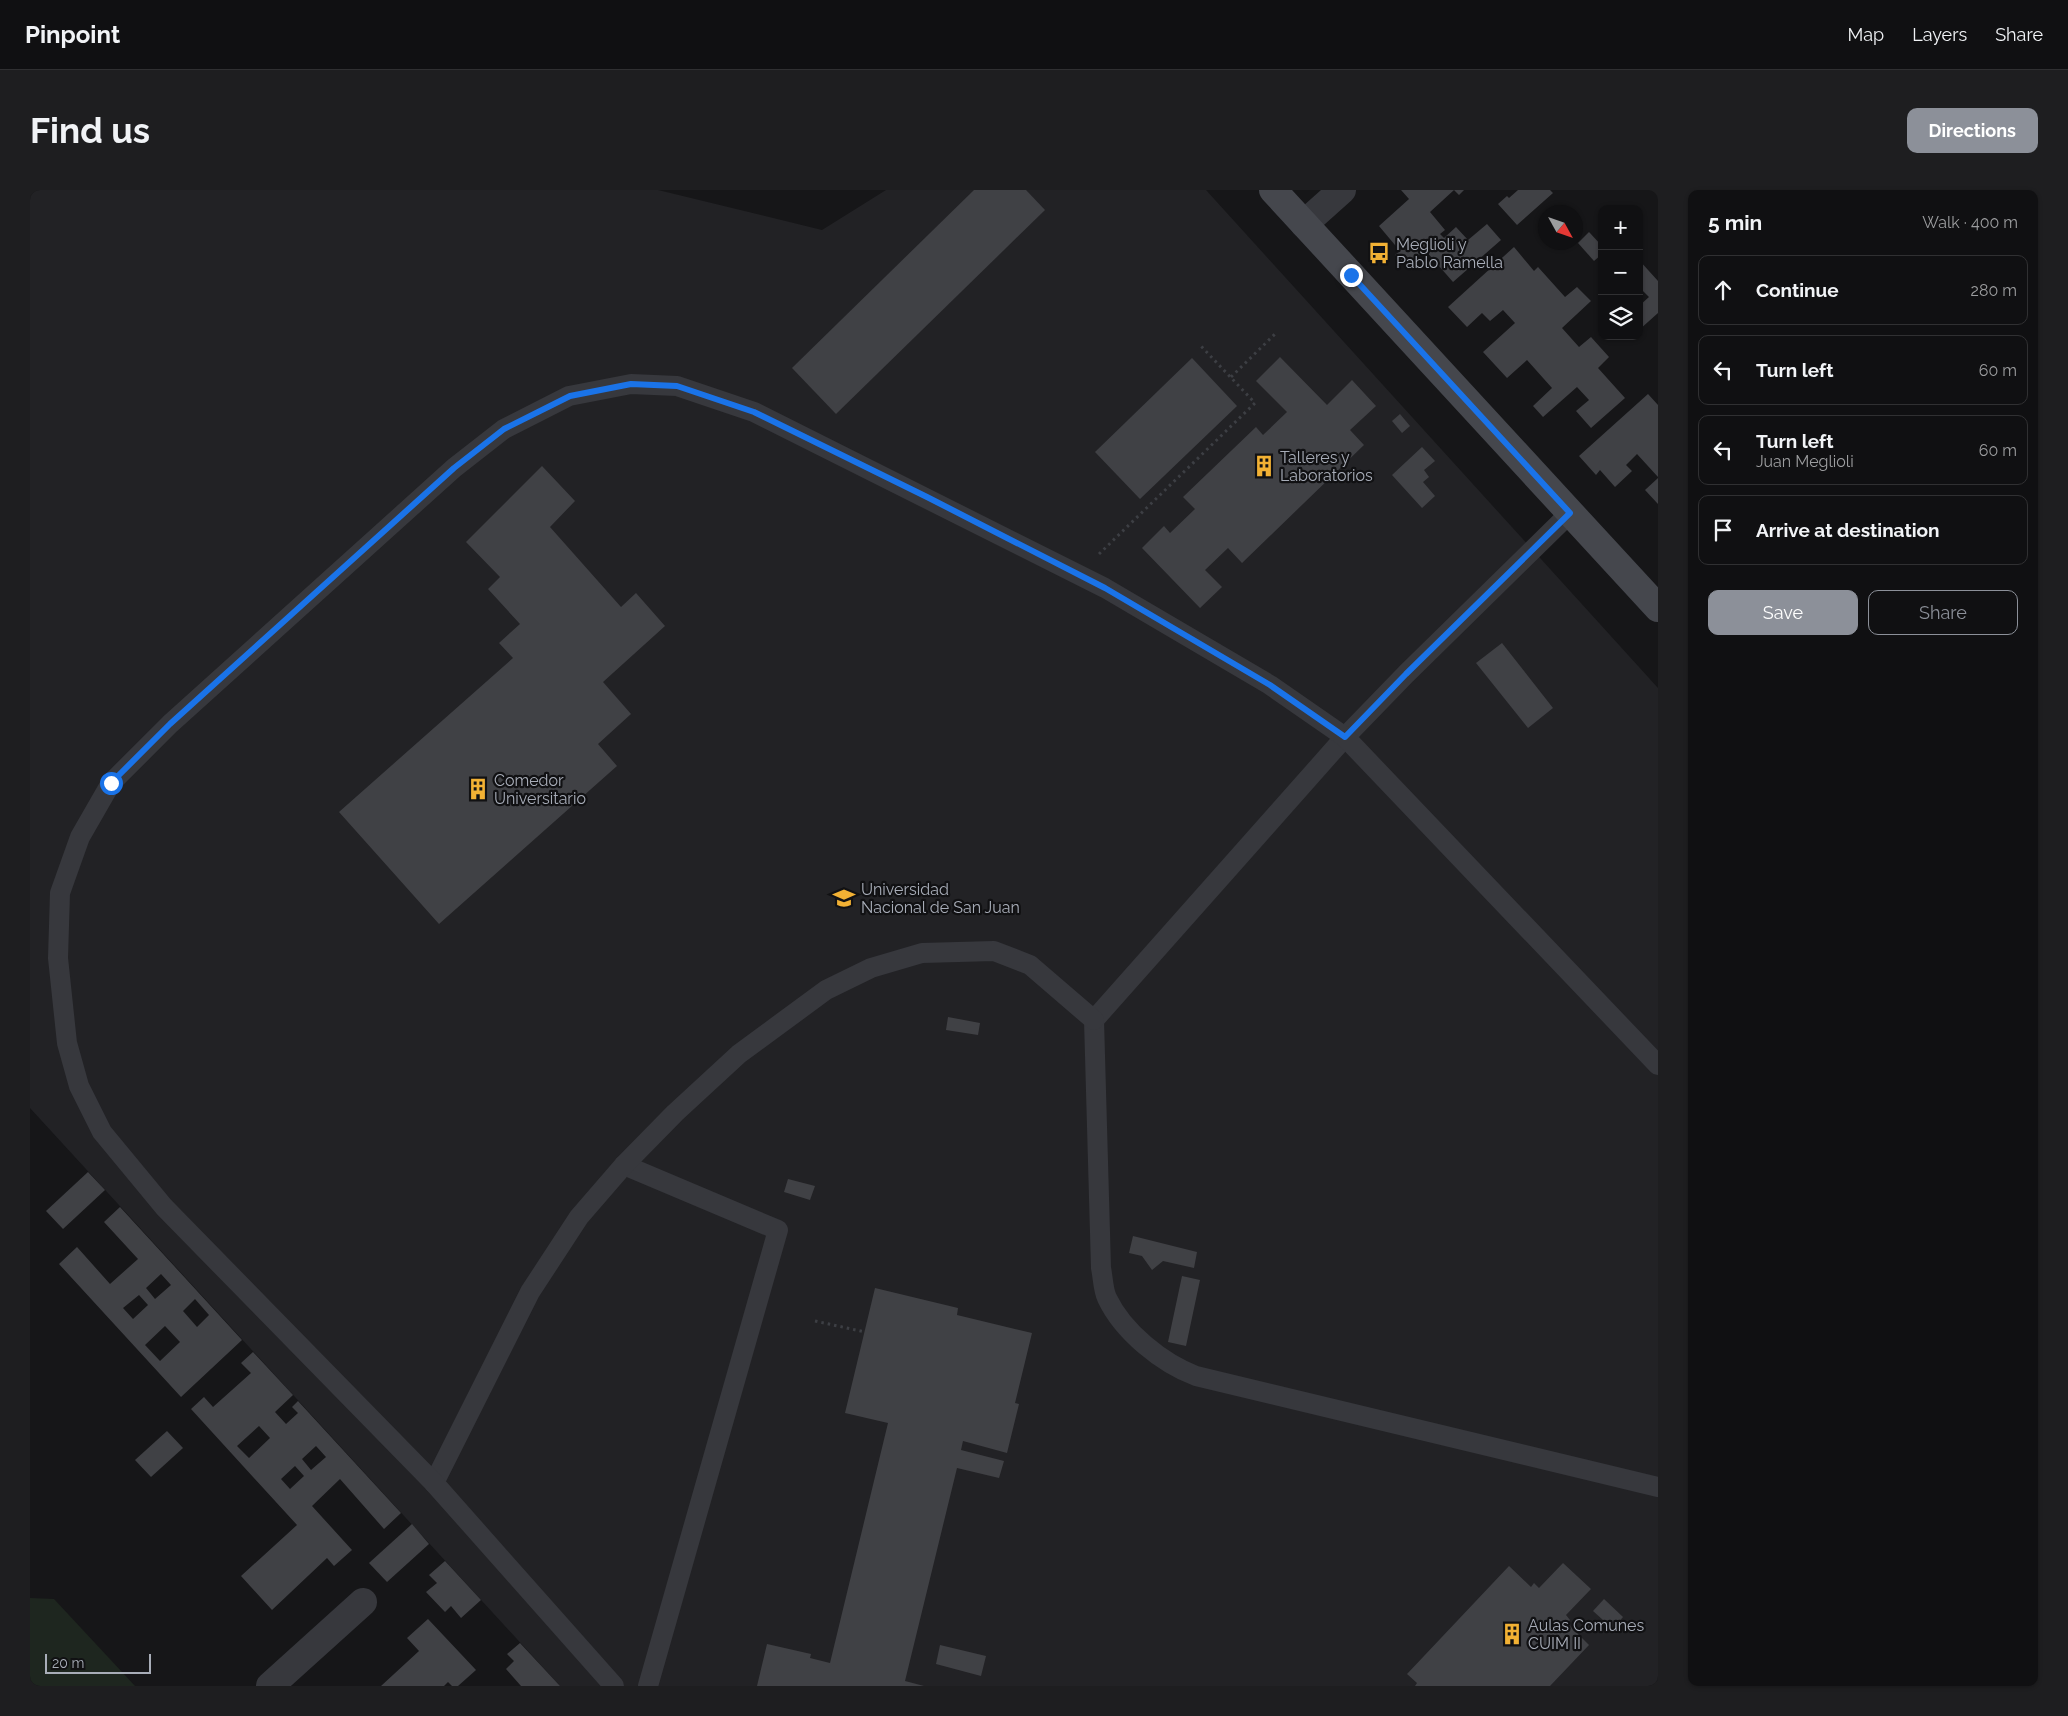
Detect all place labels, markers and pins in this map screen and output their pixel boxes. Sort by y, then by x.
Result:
place label: Meglioli y Pablo Ramella [1396,235,1503,272]
bus stop icon: Meglioli y Pablo Ramella [1366,240,1392,266]
place label: Talleres y Laboratorios [1280,448,1373,485]
building icon: Talleres y Laboratorios [1251,453,1277,479]
place label: Comedor Universitario [494,771,586,808]
building icon: Comedor Universitario [465,776,491,802]
place label: Universidad Nacional de San Juan [861,880,1020,917]
school or university icon: Universidad Nacional de San Juan [831,885,857,911]
place label: Aulas Comunes CUIM II [1528,1616,1644,1653]
building icon: Aulas Comunes CUIM II [1499,1621,1525,1647]

